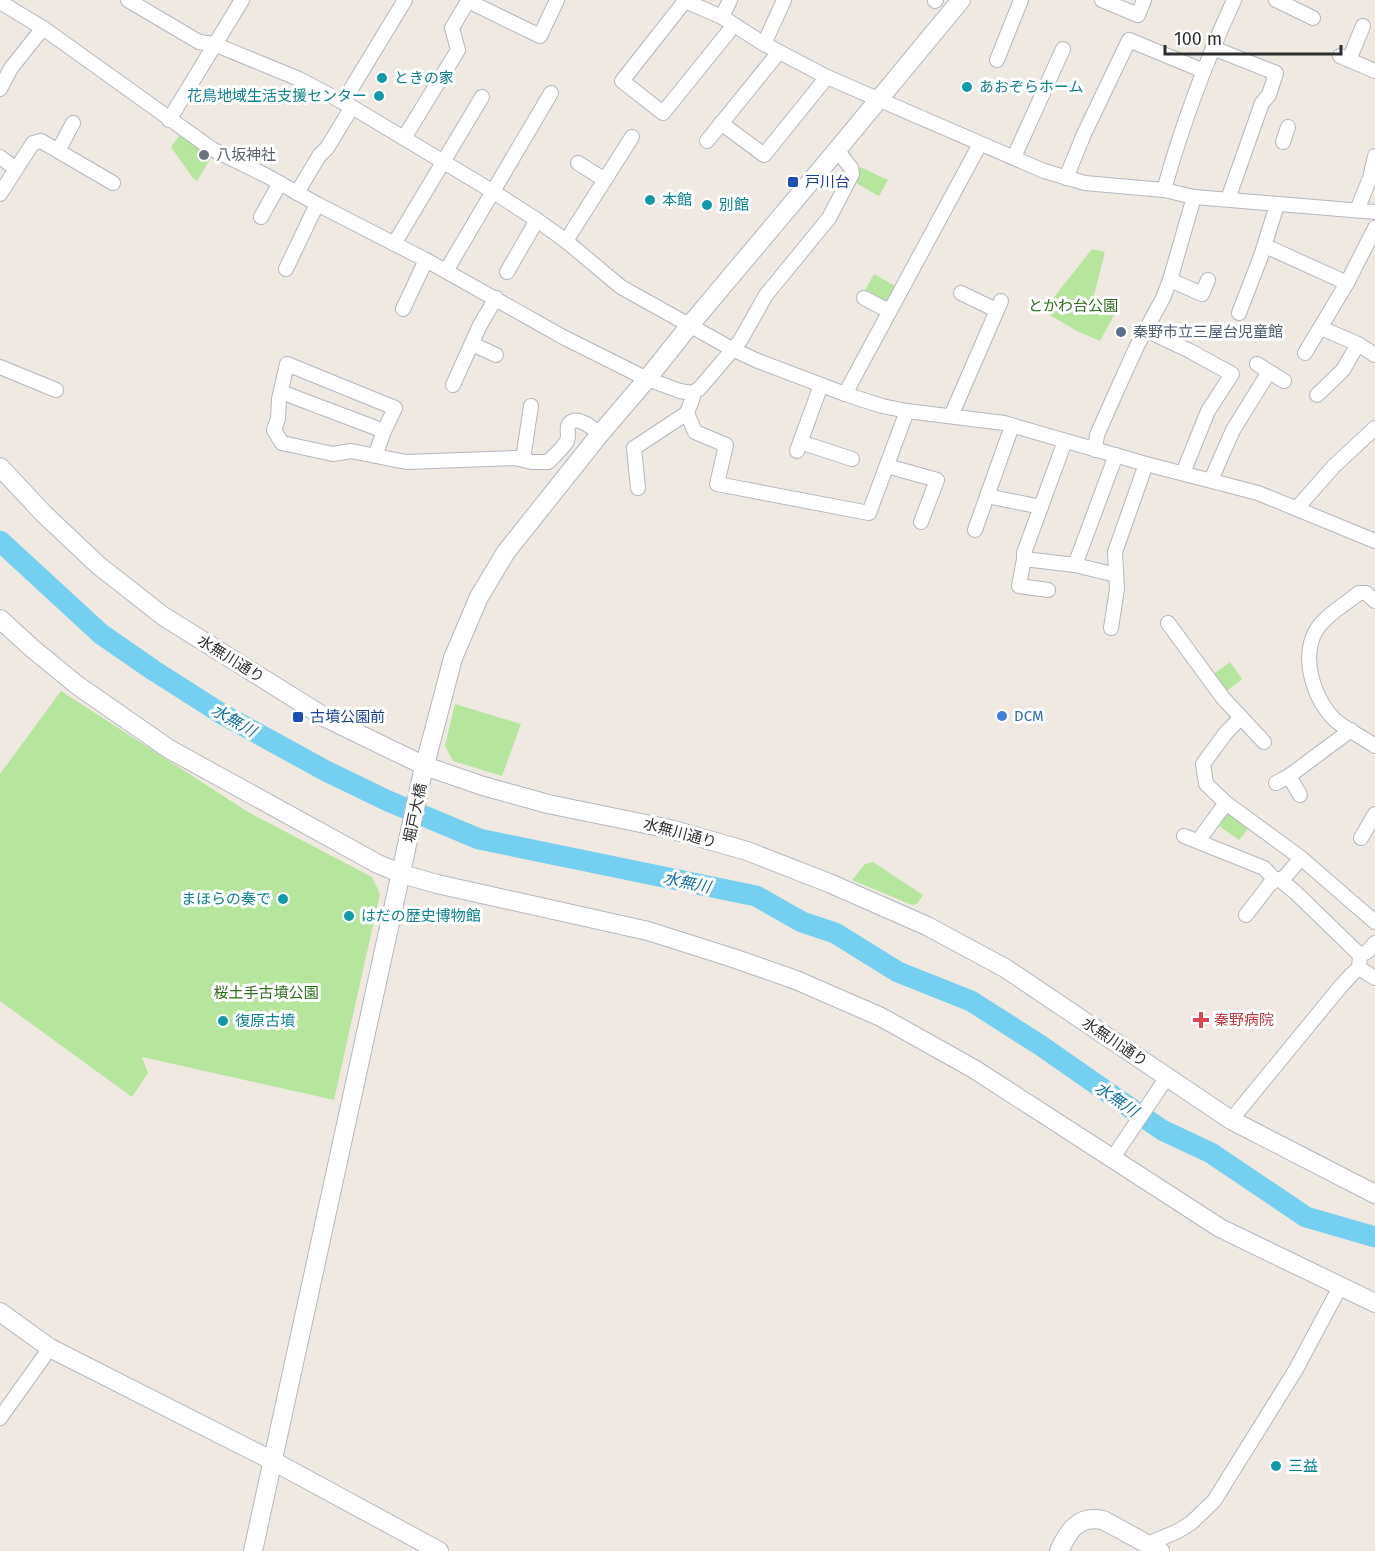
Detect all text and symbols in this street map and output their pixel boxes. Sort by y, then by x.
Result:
scale bar [1165,18,1340,56]
text: 100 m [1174,28,1222,50]
place label: ときの家 [394,69,454,87]
marker: ときの家 [375,71,389,85]
place label: あおぞらホーム [979,78,1084,96]
marker: あおぞらホーム [960,80,974,94]
place label: 花鳥地域生活支援センター [187,87,367,105]
marker: 花鳥地域生活支援センター [372,89,386,103]
place label: 八坂神社 [216,146,276,164]
marker: 八坂神社 [197,148,211,162]
place label: 戸川台 [805,173,850,191]
marker: 戸川台 [786,175,800,189]
place label: 本館 [662,191,692,209]
marker: 本館 [643,193,657,207]
place label: 別館 [719,196,749,214]
marker: 別館 [700,198,714,212]
park label: とかわ台公園 [1028,297,1118,315]
place label: 秦野市立三屋台児童館 [1133,323,1283,341]
marker: 秦野市立三屋台児童館 [1114,325,1128,339]
street label: 水無川通り [194,631,268,687]
water label: 水無川 [208,700,261,742]
place label: DCM [1014,707,1044,725]
place label: 古墳公園前 [310,708,385,726]
marker: DCM [995,709,1009,723]
marker: 古墳公園前 [291,710,305,724]
street label: 堀戸大橋 [400,782,430,844]
street label: 水無川通り [641,815,719,851]
water label: 水無川 [661,868,714,897]
place label: まほらの奏で [181,890,271,908]
marker: まほらの奏で [276,892,290,906]
place label: はだの歴史博物館 [361,907,481,925]
marker: はだの歴史博物館 [342,909,356,923]
park label: 桜土手古墳公園 [213,984,319,1002]
marker: 秦野病院 [1192,1011,1210,1029]
place label: 秦野病院 [1214,1011,1274,1029]
place label: 復原古墳 [235,1012,295,1030]
marker: 復原古墳 [216,1014,230,1028]
street label: 水無川通り [1079,1014,1151,1070]
water label: 水無川 [1092,1078,1144,1122]
place label: 三益 [1288,1457,1318,1475]
marker: 三益 [1269,1459,1283,1473]

